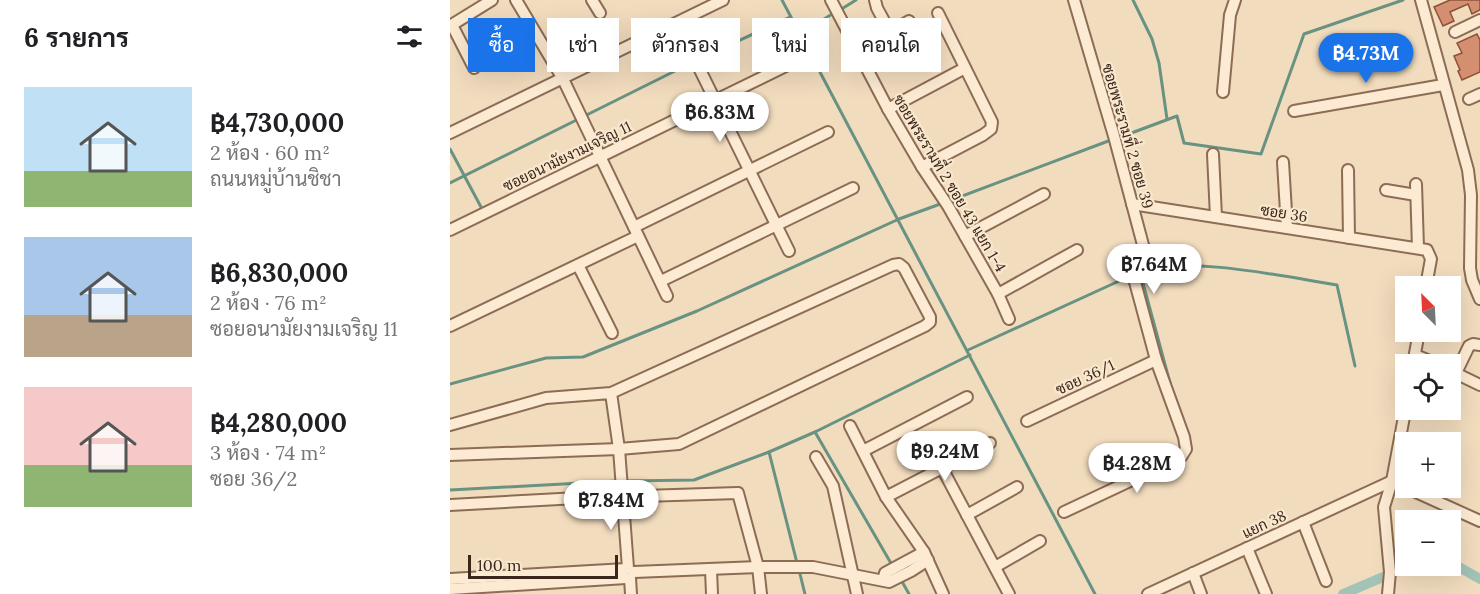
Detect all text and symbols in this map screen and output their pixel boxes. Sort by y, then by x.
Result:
chip: ซื้อ [468,18,535,72]
chip: เช่า [547,18,619,72]
chip: ตัวกรอง [631,18,740,72]
chip: ใหม่ [752,18,829,72]
chip: คอนโด [841,18,941,72]
icon: filters [393,20,426,53]
text: 6 รายการ [24,21,129,54]
pin: ฿4.73M [1317,33,1415,84]
text: ฿4.73M [1332,40,1400,65]
street label: ซอยพระรามที่ 2 ซอย 39 [1098,60,1163,211]
street label: ซอยพระรามที่ 2 ซอย 43 แยก 1-4 [889,88,1015,275]
pin: ฿6.83M [671,92,769,143]
text: ฿6.83M [685,99,755,124]
text: ฿4,730,000 [210,106,344,139]
icon: home [72,111,144,183]
street label: ซอยอนามัยงามเจริญ 11 [500,117,634,195]
text: 2 ห้อง · 60 m² [210,140,330,165]
text: ถนนหมู่บ้านชิชา [210,166,341,191]
street label: ซอย 36 [1259,200,1309,226]
pin: ฿7.64M [1105,244,1203,295]
text: ฿7.64M [1121,251,1187,276]
text: ฿6,830,000 [210,256,348,289]
icon: home [72,261,144,333]
north arrow [1395,276,1461,342]
map controls [1395,276,1461,576]
text: 2 ห้อง · 76 m² [210,290,327,315]
text: ซอยอนามัยงามเจริญ 11 [210,316,398,341]
button: locate [1395,354,1461,420]
street label: ซอย 36/1 [1053,355,1118,400]
text: ฿4,280,000 [210,406,347,439]
icon: home [72,411,144,483]
pin: ฿9.24M [896,431,994,482]
button: + [1395,432,1461,498]
text: ฿9.24M [911,438,979,463]
text: 3 ห้อง · 74 m² [210,440,326,465]
pin: ฿4.28M [1088,443,1186,494]
text: ฿4.28M [1102,450,1172,475]
text: ซอย 36/2 [210,466,297,491]
pin: ฿7.84M [562,480,660,531]
text: ฿7.84M [578,487,644,512]
street label: แยก 38 [1239,506,1289,542]
button: − [1395,510,1461,576]
scale bar [468,552,618,580]
text: 100 m [477,555,521,575]

